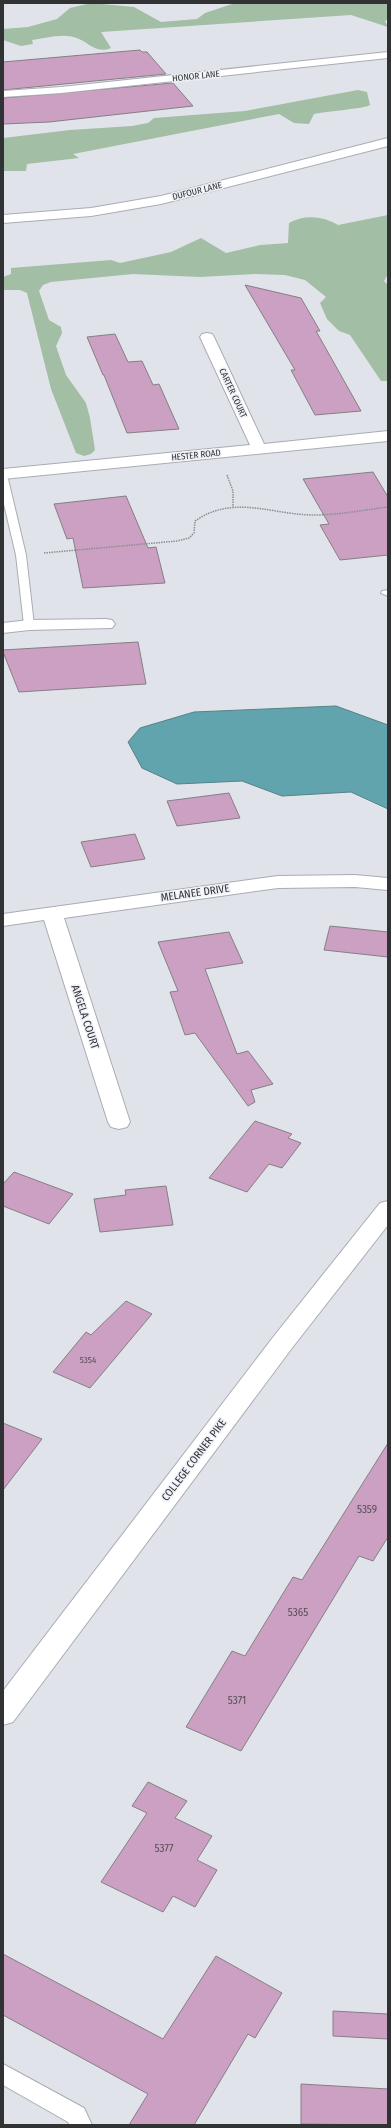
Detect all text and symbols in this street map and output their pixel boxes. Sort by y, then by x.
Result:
street label: HONOR LANE [172,69,220,83]
street label: DUFOUR LANE [171,180,223,202]
street label: CARTER COURT [217,367,249,420]
street label: HESTER ROAD [171,447,221,463]
street label: MELANEE DRIVE [160,882,230,904]
street label: ANGELA COURT [68,983,102,1052]
house number: 5354 [80,1355,97,1365]
street label: COLLEGE CORNER PIKE [159,1416,229,1504]
house number: 5359 [357,1503,377,1516]
house number: 5365 [288,1606,308,1619]
house number: 5371 [228,1694,246,1707]
house number: 5377 [155,1842,174,1855]

